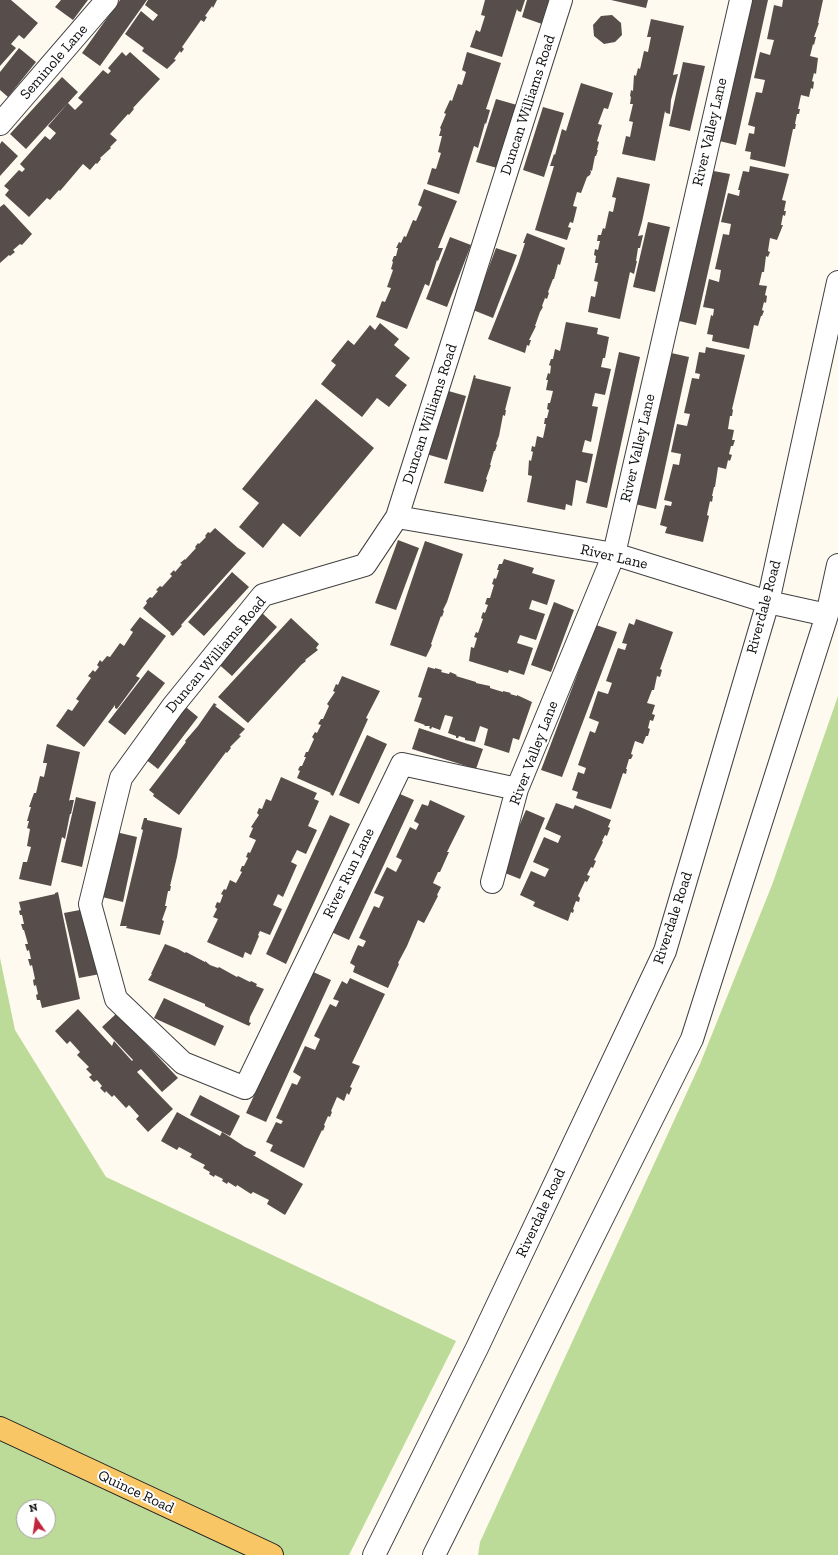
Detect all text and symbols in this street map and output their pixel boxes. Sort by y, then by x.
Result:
street label: Seminole Lane [16,21,92,103]
street label: Duncan Williams Road [497,33,559,177]
street label: River Valley Lane [689,76,731,188]
street label: Duncan Williams Road [399,342,461,486]
street label: River Valley Lane [617,392,659,504]
street label: River Lane [579,541,649,573]
street label: Riverdale Road [743,558,785,656]
street label: Duncan Williams Road [162,593,270,717]
street label: River Valley Lane [506,698,562,808]
street label: River Run Lane [319,825,379,921]
street label: Riverdale Road [650,869,696,967]
street label: Riverdale Road [513,1166,569,1260]
street label: Quince Road [95,1467,177,1517]
north arrow [16,1499,56,1539]
text: N [28,1501,39,1515]

